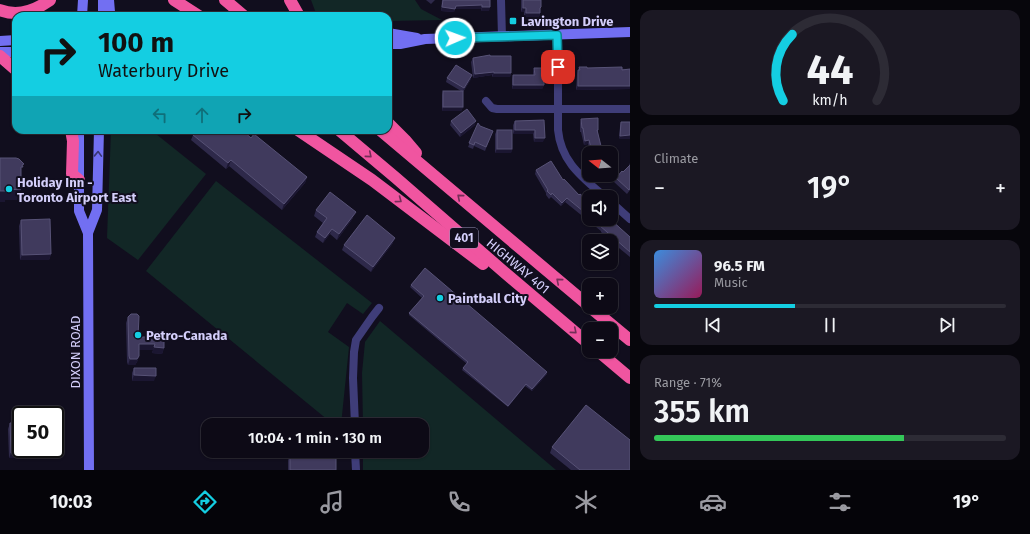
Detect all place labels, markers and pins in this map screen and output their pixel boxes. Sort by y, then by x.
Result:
place label: Lavington Drive [521,14,614,29]
marker: Lavington Drive [508,16,518,26]
pin [541,50,575,84]
place label: Holiday Inn - Toronto Airport East [17,175,137,205]
marker: Holiday Inn - Toronto Airport East [4,184,14,194]
place label: Paintball City [448,291,527,306]
marker: Paintball City [435,293,445,303]
place label: Petro-Canada [146,328,227,343]
marker: Petro-Canada [133,330,143,340]

